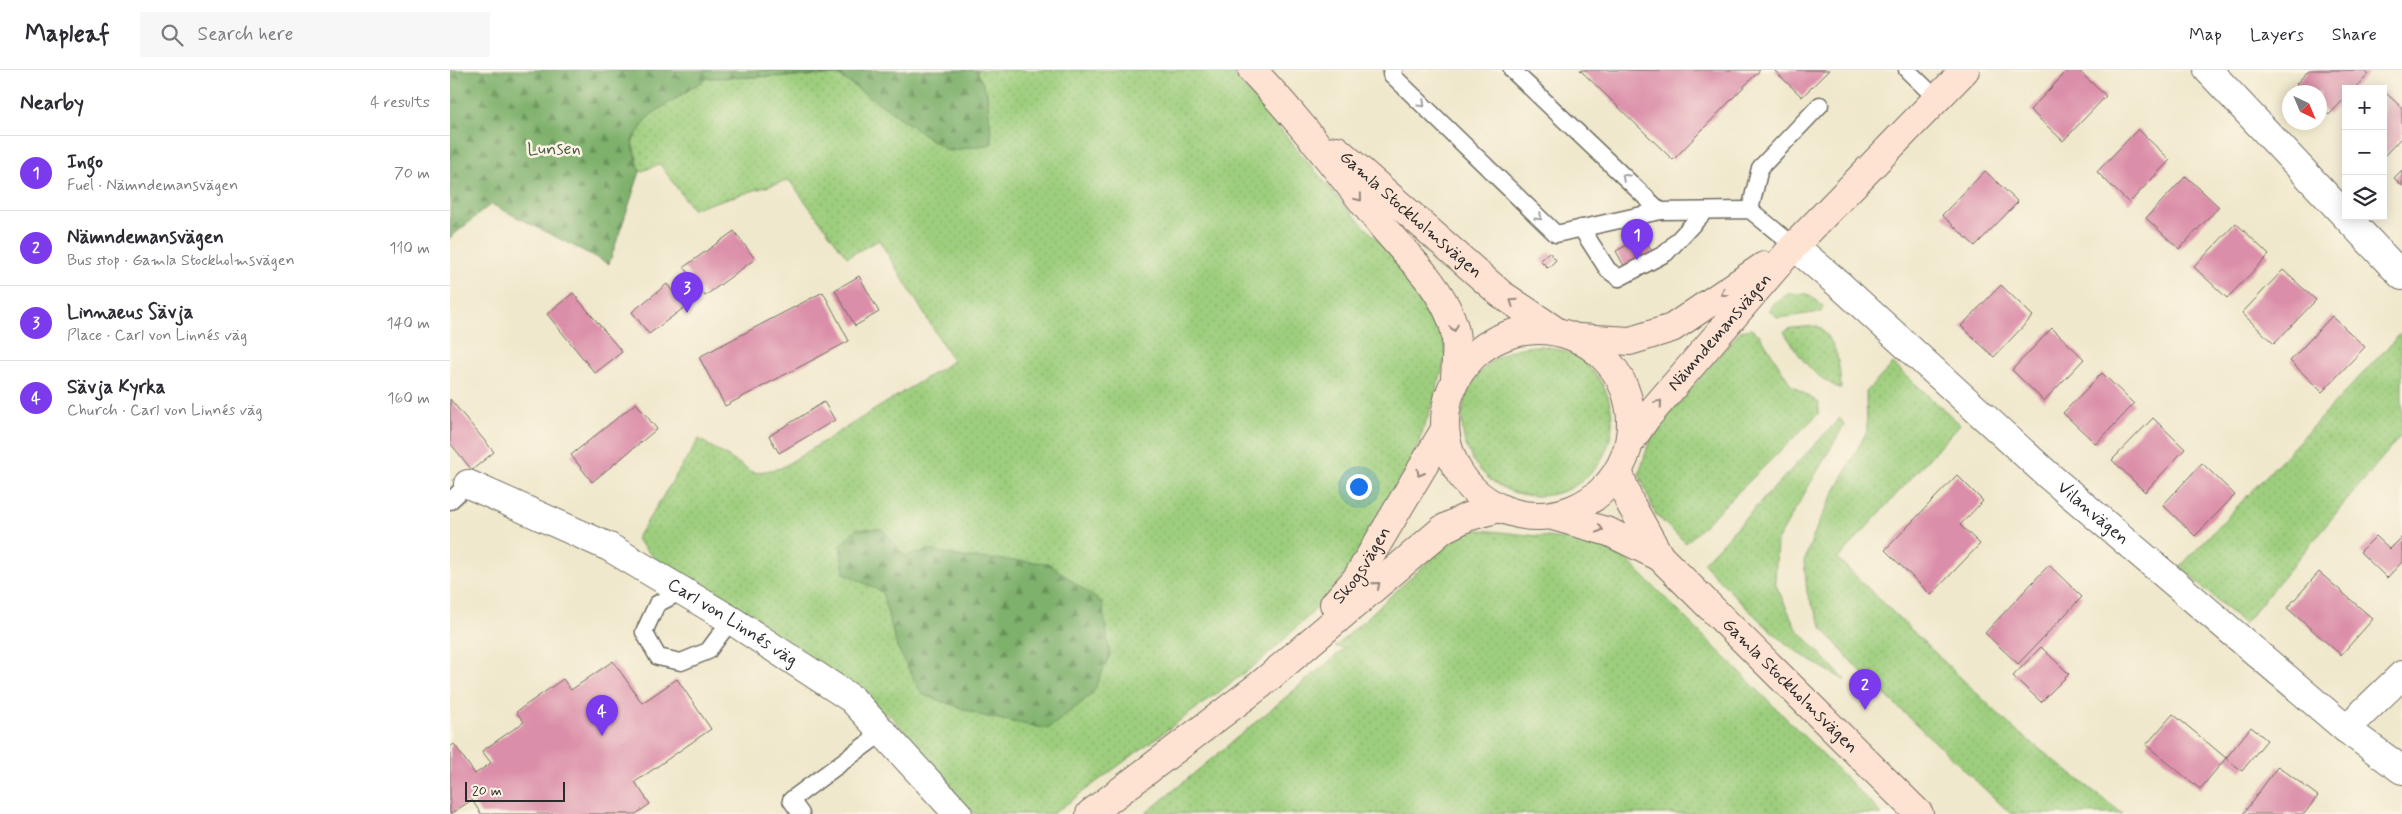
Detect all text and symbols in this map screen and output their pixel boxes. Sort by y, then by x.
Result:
search box [140,12,490,57]
text: Mapleaf [25,19,110,50]
icon: search [158,21,186,49]
text: Search here [198,22,293,47]
text: Map [2189,23,2222,47]
text: Layers [2250,23,2304,47]
text: Share [2332,23,2377,47]
north arrow [2282,85,2327,130]
map controls [2342,85,2387,220]
button: + [2342,85,2387,130]
text: Nearby [20,89,84,117]
text: 4 results [370,92,430,113]
one-way arrow [1416,98,1425,107]
button: − [2342,130,2387,175]
park label: Lunsen [527,137,581,161]
street label: Gamla Stockholmsvägen [1334,145,1487,284]
text: Ingo [67,150,103,175]
text: 1 [32,163,40,184]
text: 70 m [394,163,430,184]
one-way arrow [1622,174,1631,183]
text: Fuel · Nämndemansvägen [67,175,238,196]
button: layers [2342,175,2387,220]
one-way arrow [1354,192,1362,201]
one-way arrow [1533,211,1542,220]
pin: 1 [1621,219,1653,260]
text: Nämndemansvägen [67,225,224,250]
text: 2 [32,238,40,259]
text: 110 m [389,238,430,259]
text: Bus stop · Gamla Stockholmsvägen [67,250,295,271]
street label: Nämndemansvägen [1662,268,1777,396]
pin: 3 [671,272,703,313]
one-way arrow [1721,286,1730,296]
one-way arrow [1509,299,1518,308]
text: Linnaeus Sävja [67,300,194,325]
text: 3 [32,313,40,334]
text: 140 m [386,313,430,334]
one-way arrow [1448,324,1459,333]
text: Place · Carl von Linnés väg [67,325,247,346]
text: Sävja Kyrka [67,375,166,400]
text: 4 [31,388,41,409]
text: 160 m [387,388,430,409]
text: Church · Carl von Linnés väg [67,400,263,421]
one-way arrow [1653,400,1662,409]
one-way arrow [1416,468,1426,477]
your location [1346,474,1372,500]
street label: Vilanvägen [2052,476,2134,551]
street label: Skogsvägen [1327,522,1397,609]
one-way arrow [1595,524,1603,534]
street label: Carl von Linnés väg [663,573,802,672]
one-way arrow [1372,582,1381,591]
street label: Gamla Stockholmsvägen [1717,613,1863,759]
pin: 2 [1849,669,1881,710]
pin: 4 [586,695,618,736]
scale bar [465,779,565,802]
text: 20 m [472,782,502,800]

